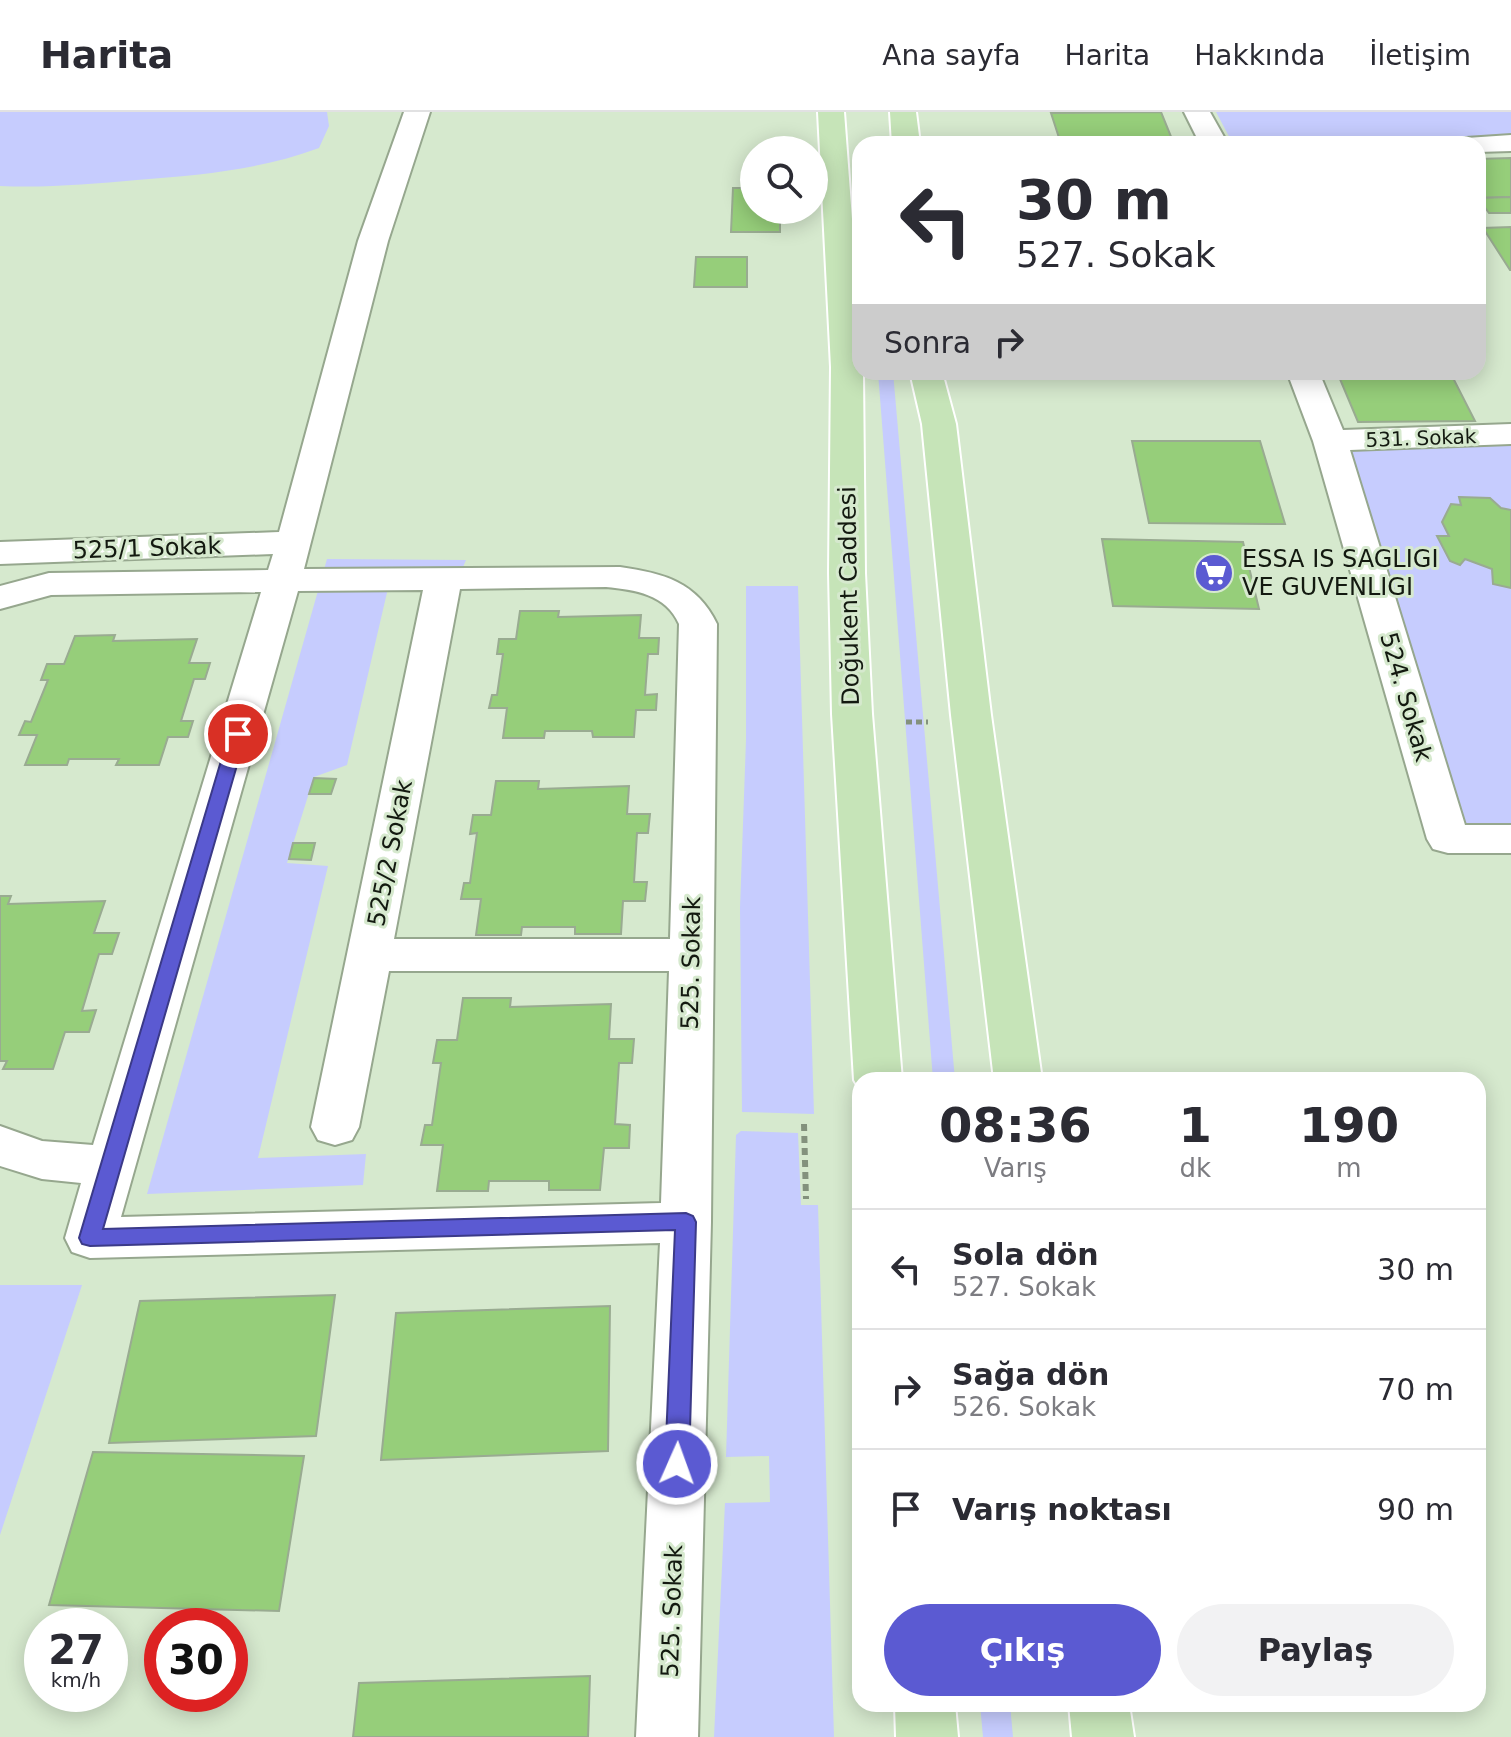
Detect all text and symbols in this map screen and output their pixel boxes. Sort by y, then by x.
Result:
text: Harita [40,33,173,77]
text: Ana sayfa [882,39,1021,72]
text: Harita [1065,39,1150,72]
text: Hakkında [1194,39,1325,72]
text: İletişim [1369,39,1471,72]
map controls [740,136,828,224]
button: search [740,136,828,224]
text: 30 m [1016,167,1172,232]
icon: left [884,168,988,272]
text: 527. Sokak [1016,234,1216,275]
icon: right [987,320,1031,364]
text: Sonra [884,325,971,360]
street label: 531. Sokak [1365,424,1477,452]
street label: Doğukent Caddesi [833,486,865,706]
street label: 525/1 Sokak [72,531,222,565]
place label: ESSA IS SAGLIGI VE GUVENLIGI [1242,545,1438,601]
supermarket icon: ESSA IS SAGLIGI VE GUVENLIGI [1193,552,1235,594]
street label: 524. Sokak [1374,629,1438,765]
pin [204,700,272,768]
icon: arrive [216,712,260,756]
street label: 525/2 Sokak [362,777,418,929]
street label: 525. Sokak [676,896,706,1030]
text: 08:36 [939,1097,1092,1153]
text: 1 [1179,1097,1212,1153]
text: 190 [1299,1097,1399,1153]
text: Varış [984,1153,1047,1183]
text: dk [1180,1153,1211,1183]
text: m [1336,1153,1362,1183]
text: Sola dön [952,1237,1099,1272]
icon: left [884,1247,928,1291]
text: 30 m [1377,1252,1454,1287]
text: 527. Sokak [952,1272,1096,1302]
text: Sağa dön [952,1357,1109,1392]
icon: right [884,1367,928,1411]
text: 70 m [1377,1372,1454,1407]
text: 526. Sokak [952,1392,1096,1422]
position arrow [635,1422,719,1506]
icon: arrive [884,1487,928,1531]
text: Varış noktası [952,1492,1172,1527]
text: 90 m [1377,1492,1454,1527]
street label: 525. Sokak [656,1544,688,1678]
button: Çıkış [884,1604,1161,1696]
button: Paylaş [1177,1604,1454,1696]
speed limit sign: 30 [144,1608,248,1712]
text: 27 [48,1627,104,1673]
text: km/h [51,1668,101,1692]

